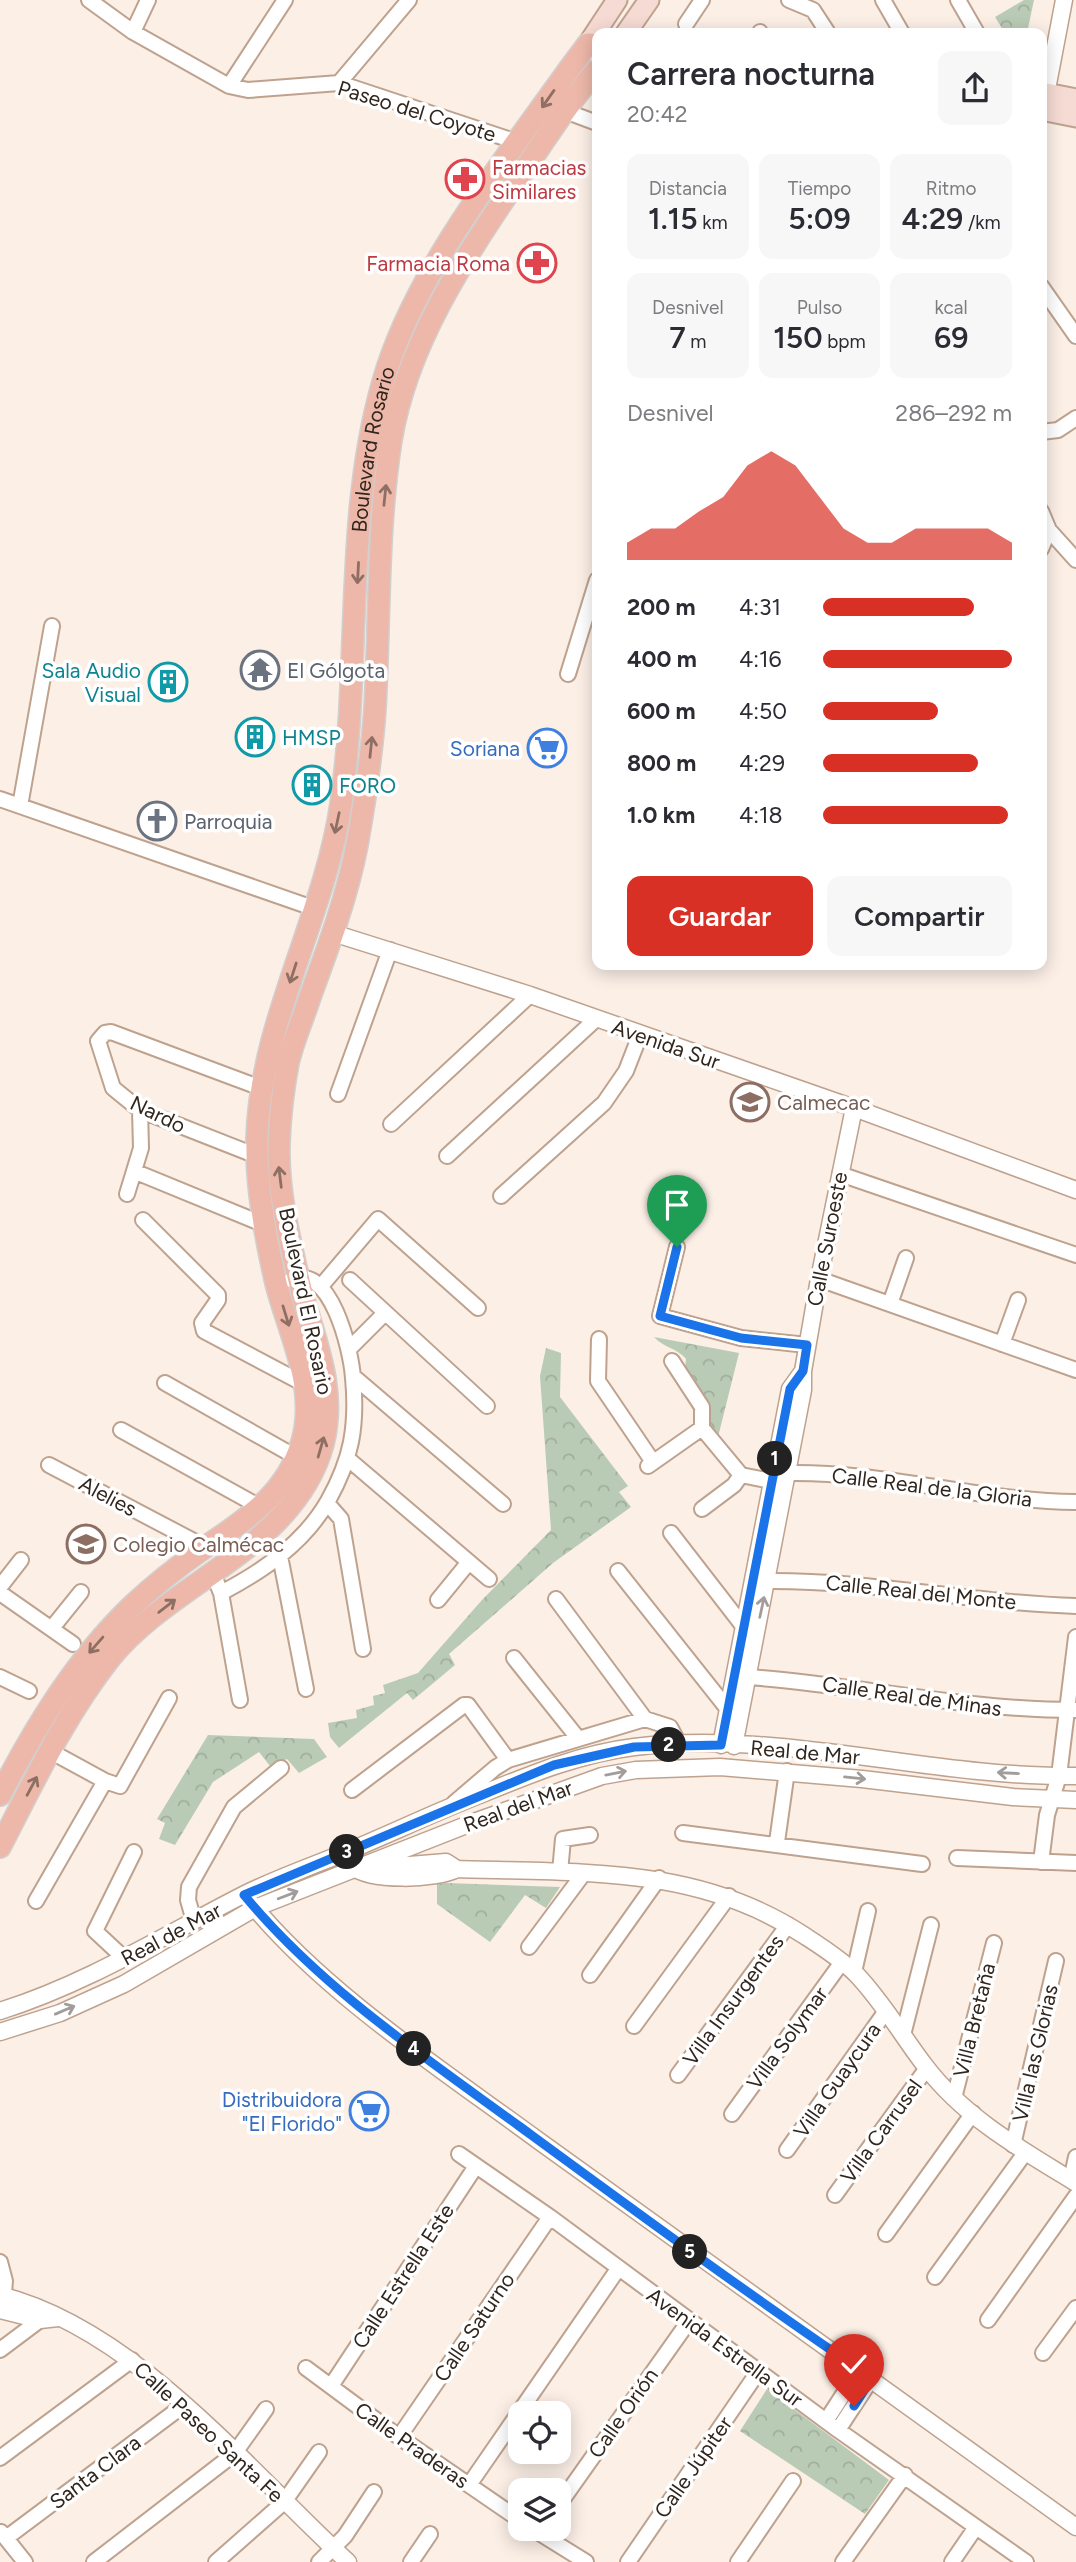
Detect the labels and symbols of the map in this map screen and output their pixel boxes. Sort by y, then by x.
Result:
street label: Paseo del Coyote [335,75,499,147]
one-way arrow [541,89,555,108]
place label: Farmacias Similares [492,155,586,204]
pharmacy icon: Farmacias Similares [444,158,486,200]
pharmacy icon: Farmacia Roma [516,242,558,284]
place label: Farmacia Roma [366,251,510,276]
street label: Boulevard Rosario [346,363,400,533]
one-way arrow [378,484,391,507]
one-way arrow [351,561,364,584]
temple icon: El Gólgota [239,649,281,691]
place label: Sala Audio Visual [42,658,141,707]
place label: El Gólgota [287,658,385,683]
building icon: Sala Audio Visual [147,661,189,703]
building icon: HMSP [234,716,276,758]
place label: HMSP [282,725,341,750]
supermarket icon: Soriana [526,727,568,769]
one-way arrow [365,736,378,758]
place label: Soriana [450,736,520,761]
building icon: FORO [291,764,333,806]
place label: FORO [339,773,396,798]
church icon: Parroquia [136,800,178,842]
place label: Parroquia [184,809,272,834]
one-way arrow [329,811,343,834]
one-way arrow [285,962,298,984]
street label: Avenida Sur [609,1014,723,1074]
school or university icon: Calmecac [729,1081,771,1123]
street label: Nardo [126,1090,190,1138]
place label: Calmecac [777,1090,870,1115]
one-way arrow [274,1166,287,1189]
street label: Calle Suroeste [802,1170,852,1308]
pin [647,1175,707,1247]
street label: Boulevard El Rosario [274,1205,338,1397]
one-way arrow [281,1304,294,1326]
one-way arrow [316,1436,329,1458]
pin: 1 [758,1442,792,1476]
street label: Calle Real de la Gloria [830,1462,1034,1512]
street label: Alelies [75,1471,141,1521]
school or university icon: Colegio Calmécac [65,1523,107,1565]
place label: Colegio Calmécac [113,1532,284,1557]
street label: Calle Real del Monte [824,1570,1018,1614]
one-way arrow [755,1596,769,1619]
one-way arrow [157,1599,175,1614]
one-way arrow [88,1636,104,1654]
street label: Calle Real de Minas [821,1671,1003,1721]
pin: 2 [652,1728,686,1762]
street label: Real de Mar [749,1735,861,1769]
one-way arrow [604,1766,627,1780]
one-way arrow [997,1767,1020,1780]
one-way arrow [843,1772,865,1785]
street label: Real del Mar [460,1775,576,1837]
one-way arrow [25,1776,39,1797]
pin: 3 [330,1834,364,1870]
one-way arrow [277,1888,299,1901]
street label: Real de Mar [117,1897,225,1971]
street label: Villa Insurgentes [677,1930,789,2070]
street label: Villa Bretaña [948,1960,1000,2080]
street label: Villa Solymar [741,1982,833,2094]
street label: Villa las Glorias [1007,1982,1063,2124]
one-way arrow [53,2003,75,2016]
street label: Villa Guaycura [788,2018,886,2142]
pin: 4 [396,2032,432,2066]
street label: Villa Carrusel [835,2074,927,2188]
place label: Distribuidora "El Florido" [222,2087,342,2136]
supermarket icon: Distribuidora "El Florido" [348,2090,390,2132]
street label: Calle Estrella Este [347,2199,459,2353]
pin: 5 [672,2234,708,2270]
street label: Calle Saturno [428,2268,520,2386]
street label: Avenida Estrella Sur [642,2282,808,2412]
pin [824,2334,884,2406]
street label: Calle Paseo Santa Fe [129,2356,289,2508]
street label: Calle Orión [583,2363,663,2463]
street label: Calle Praderas [350,2397,474,2493]
street label: Calle Júpiter [649,2411,737,2523]
street label: Santa Clara [45,2430,145,2514]

